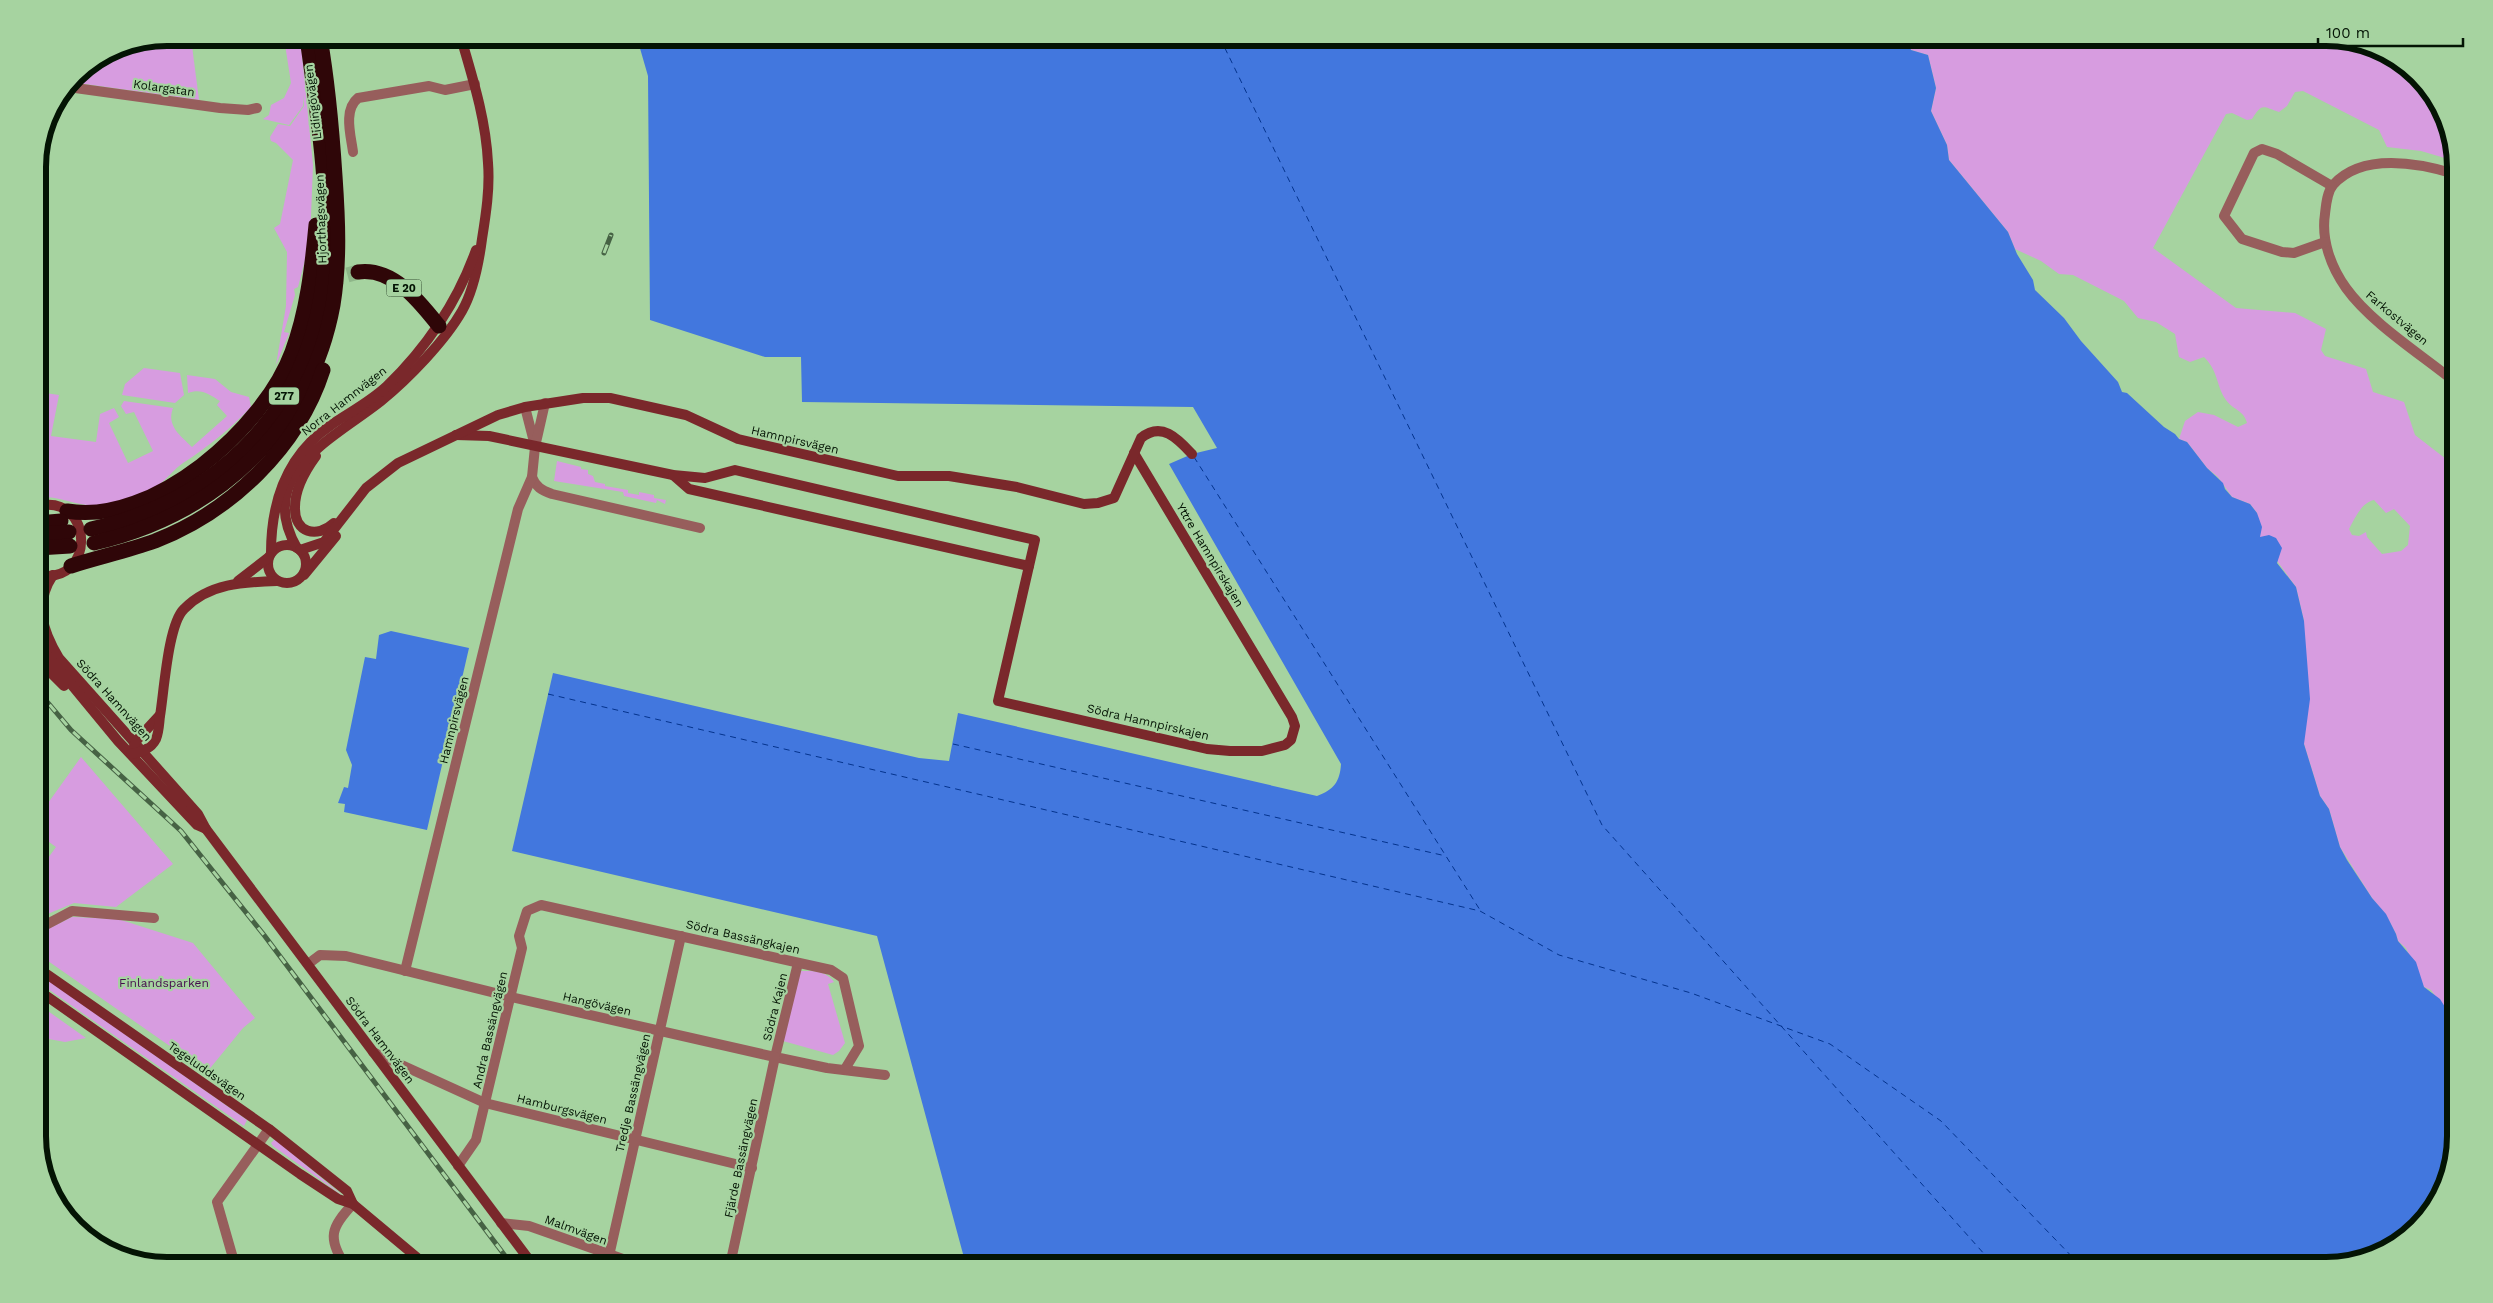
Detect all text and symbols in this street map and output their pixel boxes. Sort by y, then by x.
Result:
scale bar [2318,15,2463,47]
text: 100 m [2326,24,2370,42]
street label: Lidingövägen [301,64,325,140]
street label: Kolargatan [132,77,196,99]
street label: Hjorthagsvägen [312,174,330,264]
road number: E 20 [386,280,422,296]
street label: Farkostvägen [2363,288,2431,348]
street label: Norra Hamnvägen [299,363,389,439]
road number: 277 [269,388,299,404]
street label: Hamnpirsvägen [750,423,840,457]
street label: Yttre Hamnpirskajen [1173,501,1247,609]
street label: Södra Hamnvägen [73,656,155,744]
street label: Hamnpirsvägen [436,675,472,765]
street label: Södra Hamnpirskajen [1086,701,1210,743]
street label: Södra Bassängkajen [685,917,801,957]
street label: Andra Bassängvägen [470,970,510,1090]
street label: Södra Kajen [760,971,790,1043]
park label: Finlandsparken [119,976,209,990]
street label: Hangövägen [561,989,633,1019]
street label: Södra Hamnvägen [343,994,417,1086]
street label: Tredje Bassängvägen [613,1032,653,1154]
street label: Tegeluddsvägen [165,1039,249,1103]
street label: Hamburgsvägen [515,1091,609,1127]
street label: Fjärde Bassängvägen [721,1097,761,1219]
street label: Malmvägen [543,1212,609,1248]

